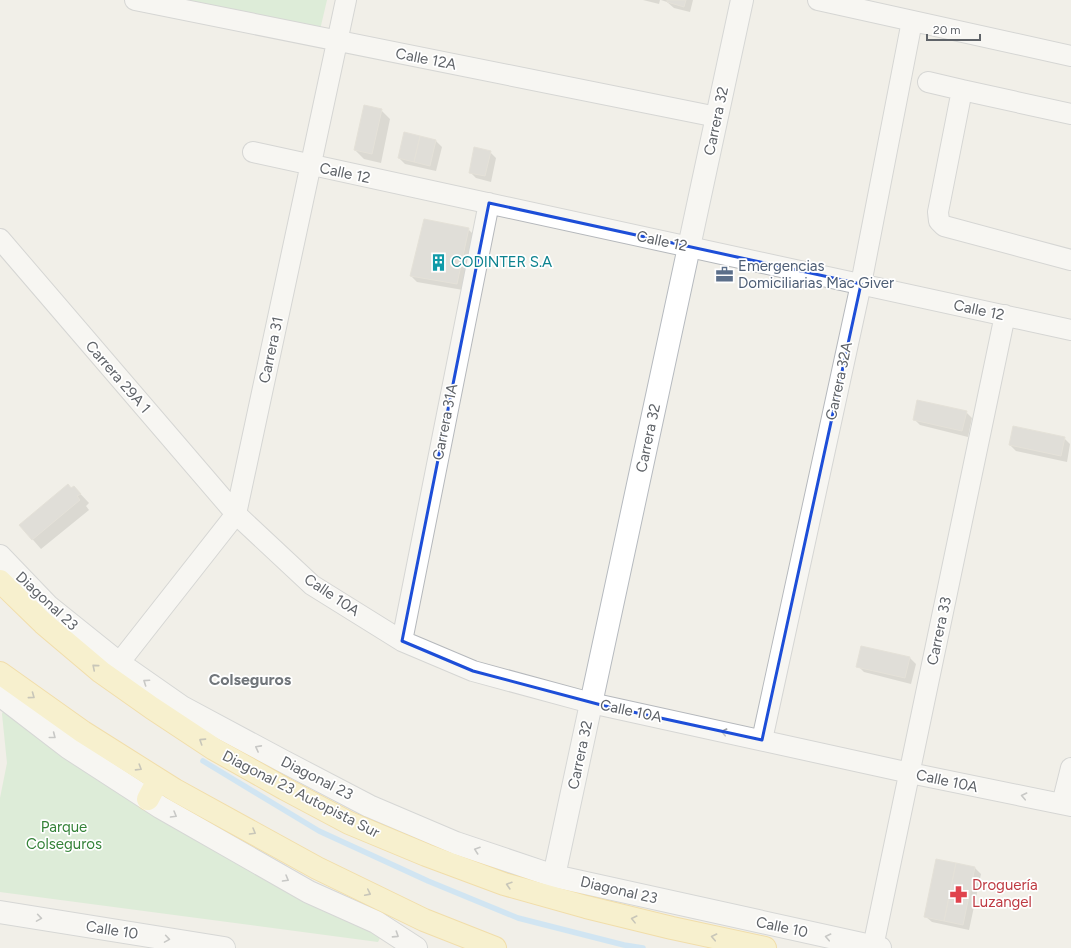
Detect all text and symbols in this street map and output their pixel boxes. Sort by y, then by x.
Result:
scale bar [927,16,980,42]
text: 20 m [933,23,961,37]
street label: Calle 12A [394,44,458,74]
street label: Carrera 32 [700,85,732,157]
street label: Calle 12 [318,159,372,187]
street label: Calle 12 [635,227,689,255]
building icon: CODINTER S.A [428,252,448,272]
place label: CODINTER S.A [451,253,552,271]
place label: Emergencias Domiciliarias Mac Giver [738,257,894,292]
office icon: Emergencias Domiciliarias Mac Giver [715,265,735,285]
street label: Calle 12 [952,296,1006,324]
street label: Carrera 31 [255,315,287,385]
street label: Carrera 29A 1 [82,337,154,417]
street label: Carrera 32A [822,340,856,422]
street label: Carrera 31A [429,382,461,462]
street label: Carrera 32 [632,402,664,474]
street label: Diagonal 23 [12,568,82,634]
street label: Calle 10A [301,570,363,620]
street label: Carrera 33 [923,595,955,667]
one-way arrow [92,664,100,671]
district label: Colseguros [209,670,292,689]
one-way arrow [144,680,151,687]
one-way arrow [27,691,34,698]
street label: Calle 10A [598,696,664,726]
street label: Carrera 32 [564,719,596,791]
one-way arrow [720,728,727,736]
one-way arrow [49,731,56,738]
one-way arrow [199,739,206,746]
one-way arrow [255,745,262,753]
street label: Diagonal 23 Autopista Sur [219,746,383,842]
street label: Diagonal 23 [278,752,356,804]
one-way arrow [135,763,142,770]
street label: Calle 10A [914,766,980,796]
one-way arrow [1021,793,1027,801]
one-way arrow [170,810,177,817]
park label: Parque Colseguros [26,818,102,853]
one-way arrow [248,828,256,835]
one-way arrow [474,846,481,855]
street label: Diagonal 23 [579,872,659,908]
one-way arrow [282,875,289,882]
place label: Droguería Luzangel [972,876,1038,911]
one-way arrow [505,881,512,890]
pharmacy icon: Droguería Luzangel [949,884,969,904]
one-way arrow [363,888,371,896]
one-way arrow [35,913,42,922]
street label: Calle 10 [754,913,810,941]
one-way arrow [631,915,638,924]
street label: Calle 10 [85,917,139,943]
one-way arrow [392,930,399,938]
one-way arrow [710,933,717,942]
one-way arrow [825,933,831,941]
one-way arrow [164,934,170,943]

